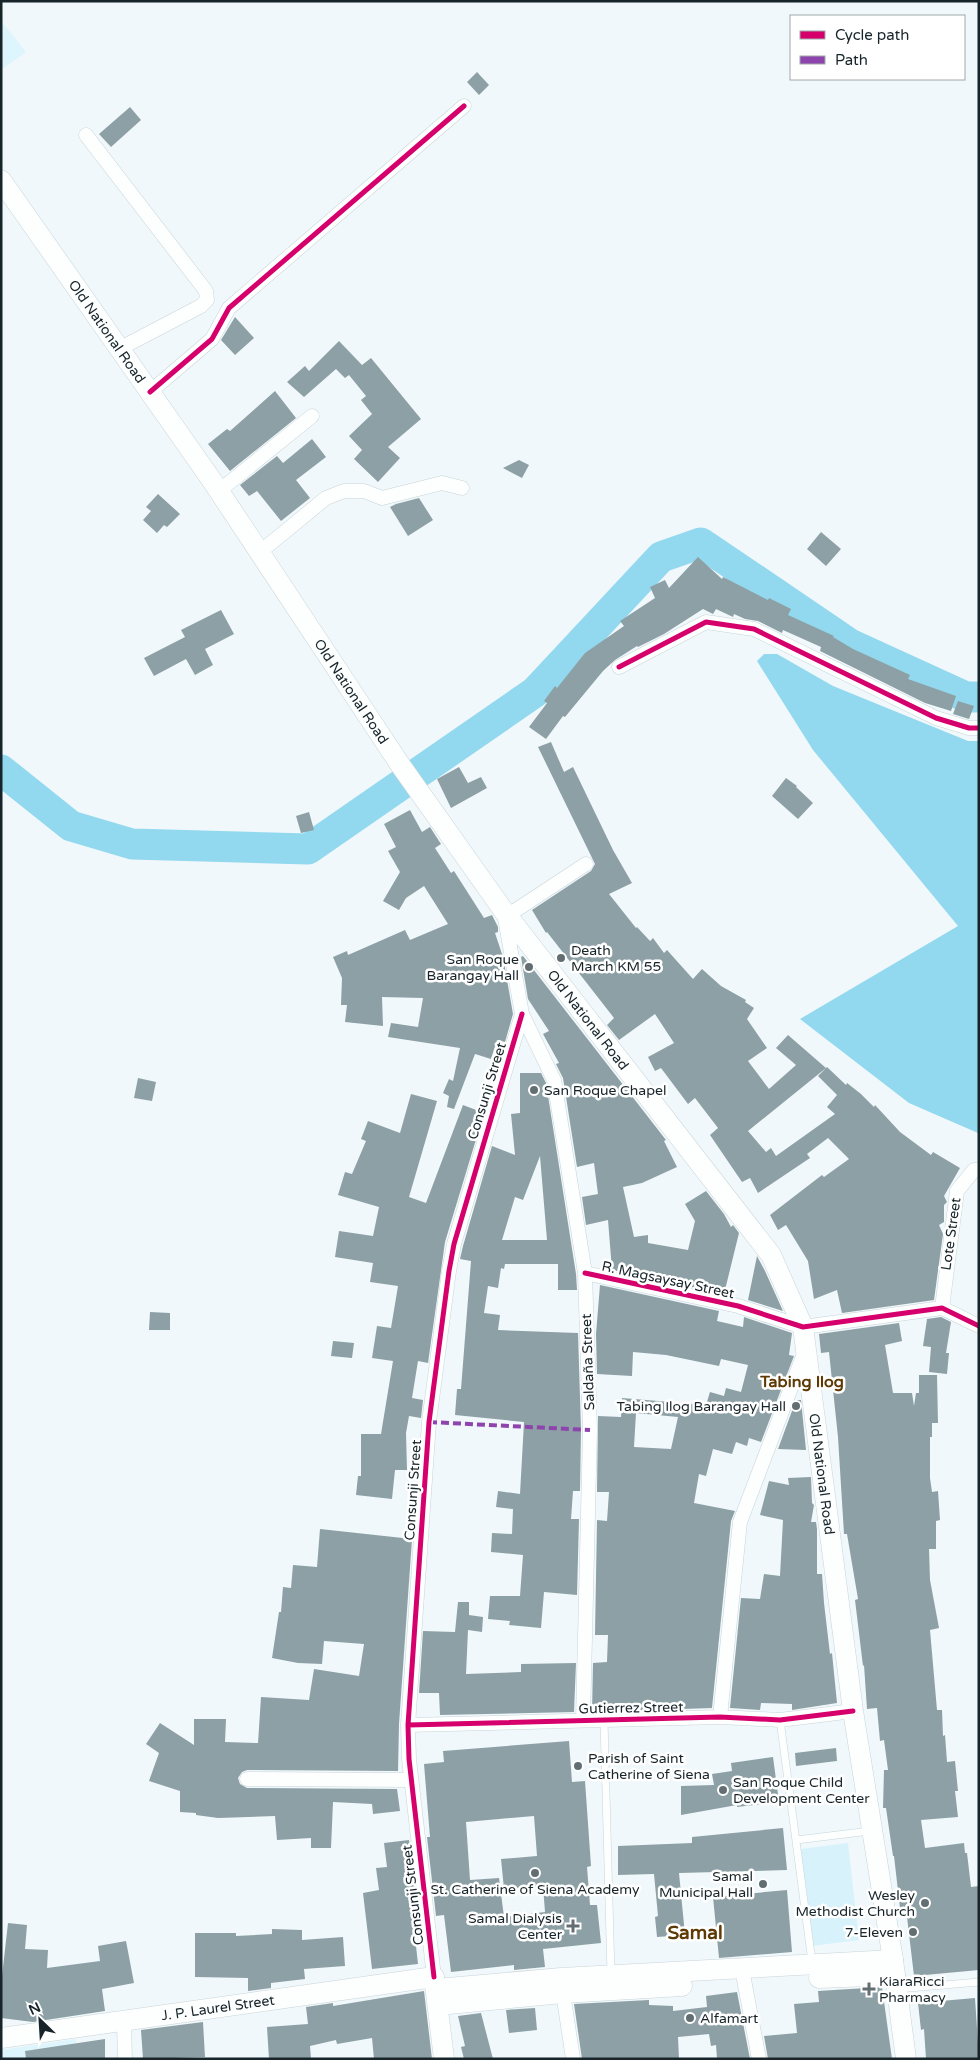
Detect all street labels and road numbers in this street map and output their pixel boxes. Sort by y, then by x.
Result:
street label: Old National Road [65,276,149,386]
street label: Old National Road [311,636,392,747]
street label: Old National Road [544,966,632,1073]
street label: Consunji Street [464,1040,510,1142]
street label: Lote Street [937,1196,965,1272]
street label: R. Magsaysay Street [600,1258,736,1302]
street label: Saldaña Street [578,1313,598,1411]
street label: Old National Road [806,1412,838,1536]
street label: Consunji Street [401,1438,425,1541]
street label: Gutierrez Street [578,1699,684,1717]
street label: Consunji Street [398,1843,428,1946]
street label: J. P. Laurel Street [160,1991,276,2024]

